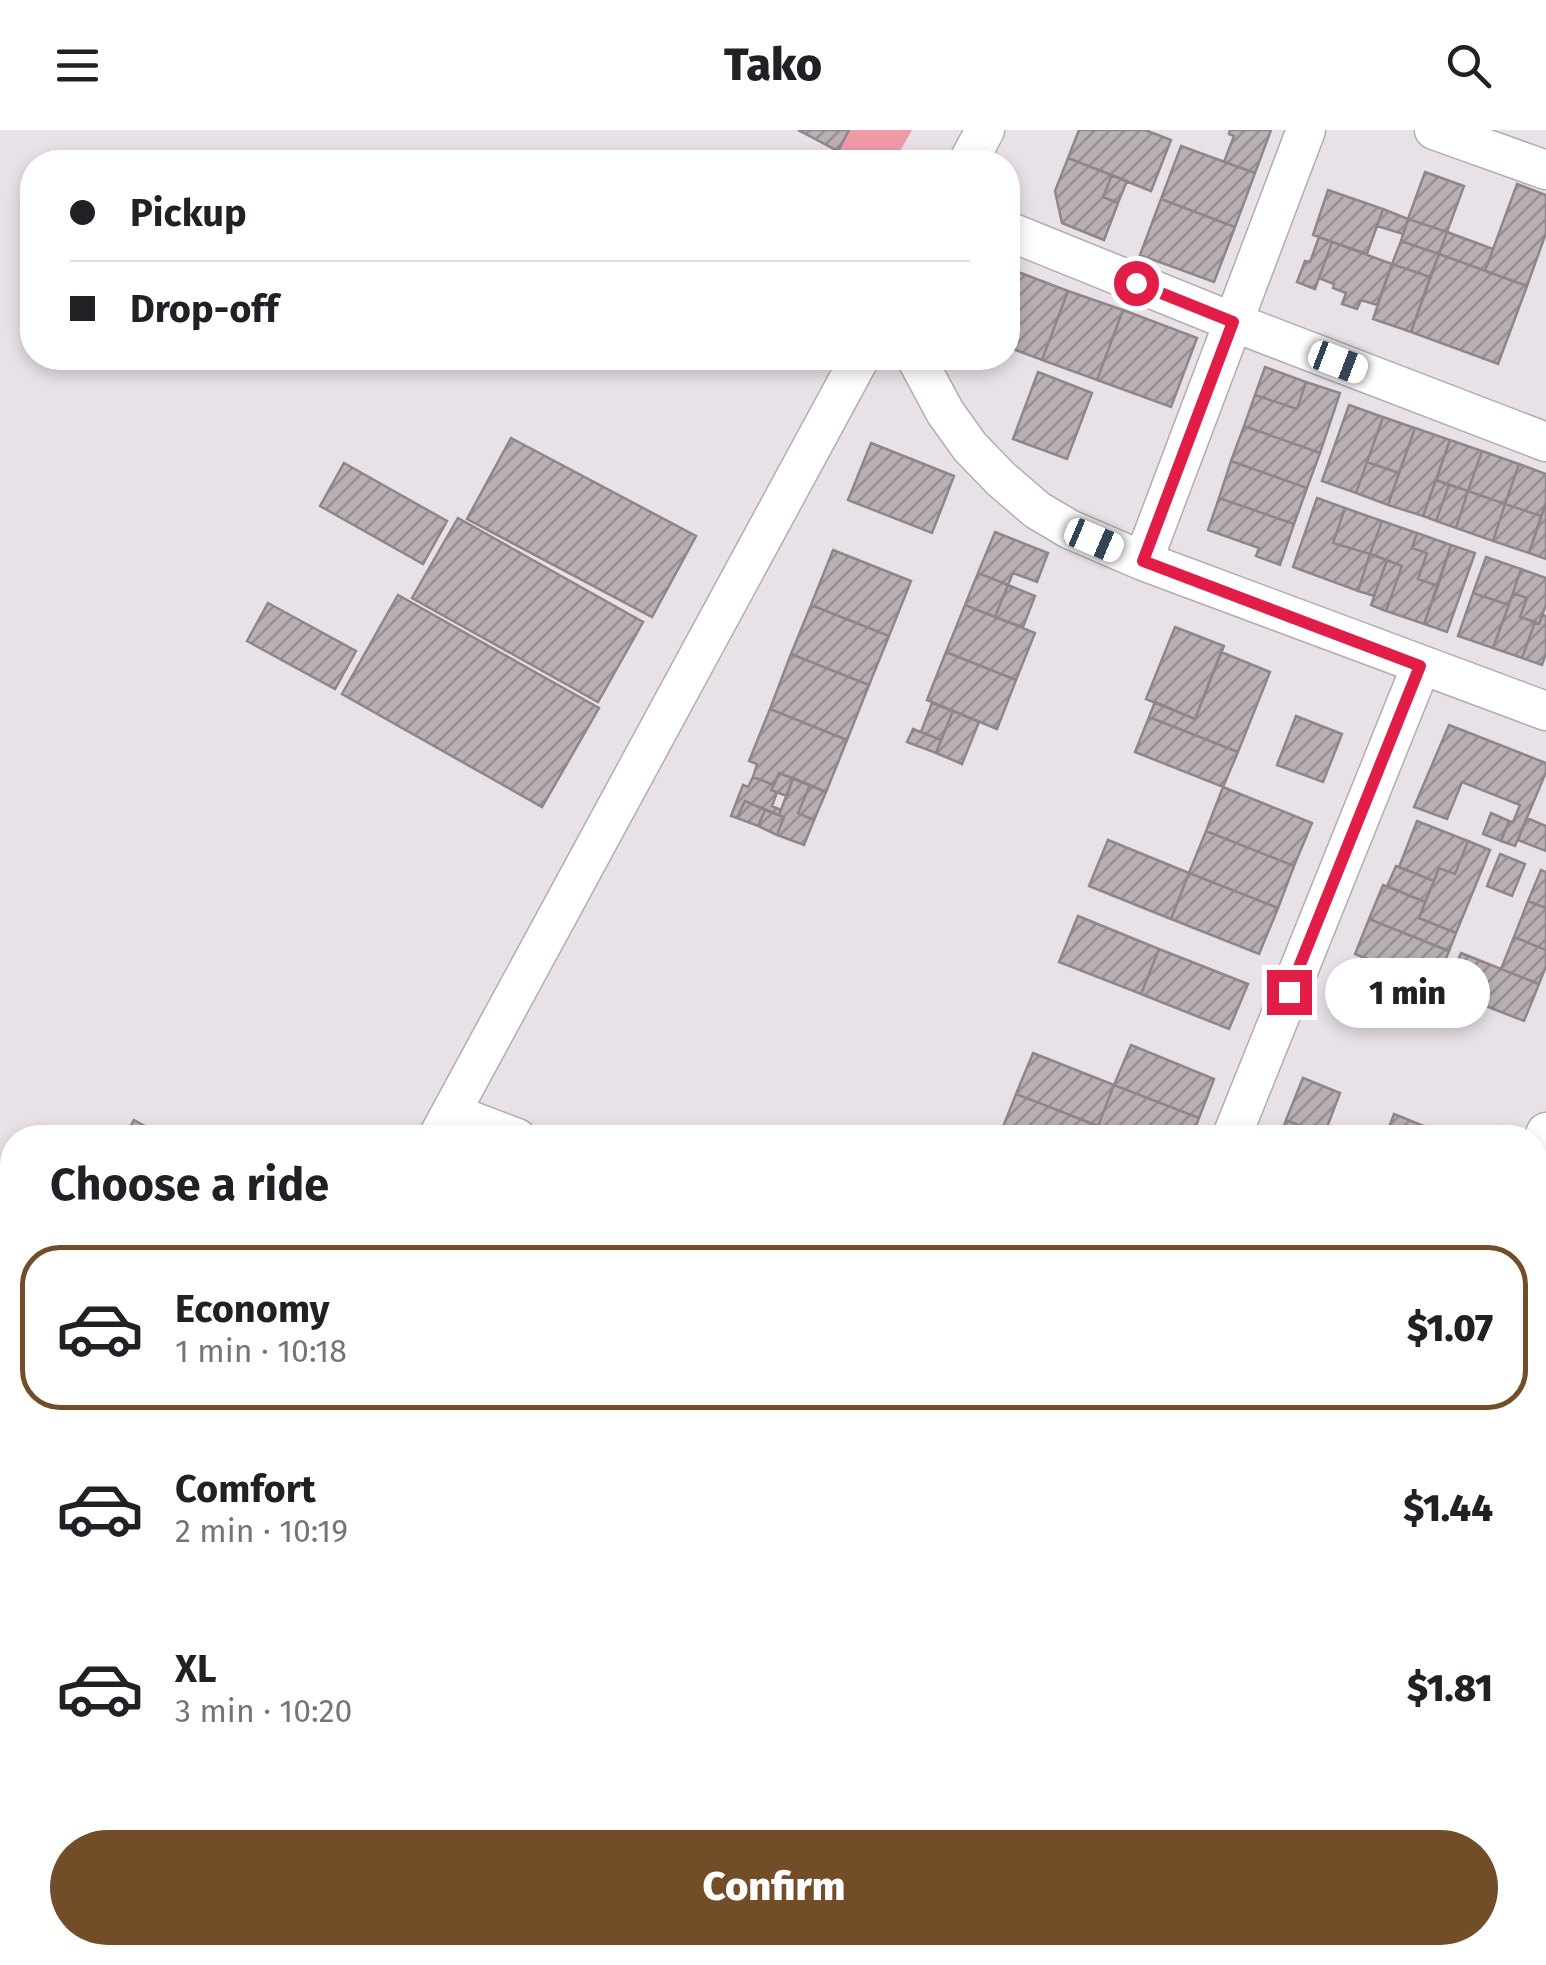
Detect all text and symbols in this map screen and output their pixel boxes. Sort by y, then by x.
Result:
icon: menu [50,38,105,93]
text: Tako [724,38,822,92]
icon: search [1441,38,1496,93]
text: Pickup [130,190,247,236]
route start [1114,261,1159,306]
text: Drop-off [130,286,278,332]
car [1305,337,1371,387]
car [1061,514,1127,566]
callout: 1 min [1324,957,1489,1027]
route end [1267,970,1312,1015]
text: 1 min [1369,974,1446,1012]
text: Choose a ride [50,1158,329,1212]
icon: car [55,1283,145,1373]
text: Economy [175,1286,330,1332]
text: $1.07 [1407,1305,1493,1351]
text: 1 min · 10:18 [175,1332,347,1370]
icon: car [55,1463,145,1553]
text: Comfort [175,1466,316,1512]
text: $1.44 [1403,1485,1493,1531]
text: 2 min · 10:19 [175,1512,348,1550]
icon: car [55,1643,145,1733]
text: XL [175,1646,217,1692]
text: $1.81 [1407,1665,1493,1711]
text: 3 min · 10:20 [175,1692,352,1730]
button: Confirm [50,1830,1498,1945]

